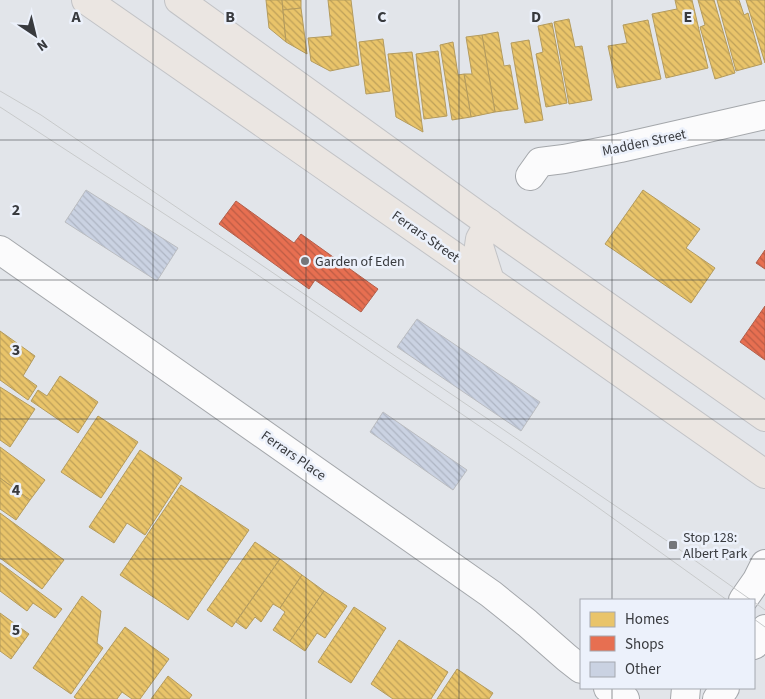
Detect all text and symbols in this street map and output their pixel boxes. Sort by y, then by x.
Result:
text: A [70,6,81,28]
text: B [225,6,235,28]
text: C [377,6,387,28]
text: D [531,6,541,28]
text: E [684,6,692,28]
north arrow [10,10,60,60]
text: N [32,34,51,56]
street label: Madden Street [600,124,688,162]
text: 2 [12,199,20,221]
street label: Ferrars Street [387,206,464,268]
place label: Garden of Eden [315,252,405,272]
marker: Garden of Eden [299,255,311,267]
text: 3 [12,339,20,361]
street label: Ferrars Place [257,426,330,486]
text: 4 [12,479,21,501]
place label: Stop 128: Albert Park [683,528,747,564]
marker: Stop 128: Albert Park [667,539,679,551]
legend [580,599,755,689]
text: Homes [625,609,669,630]
text: 5 [12,619,20,641]
text: Shops [625,634,664,655]
text: Other [625,659,662,680]

